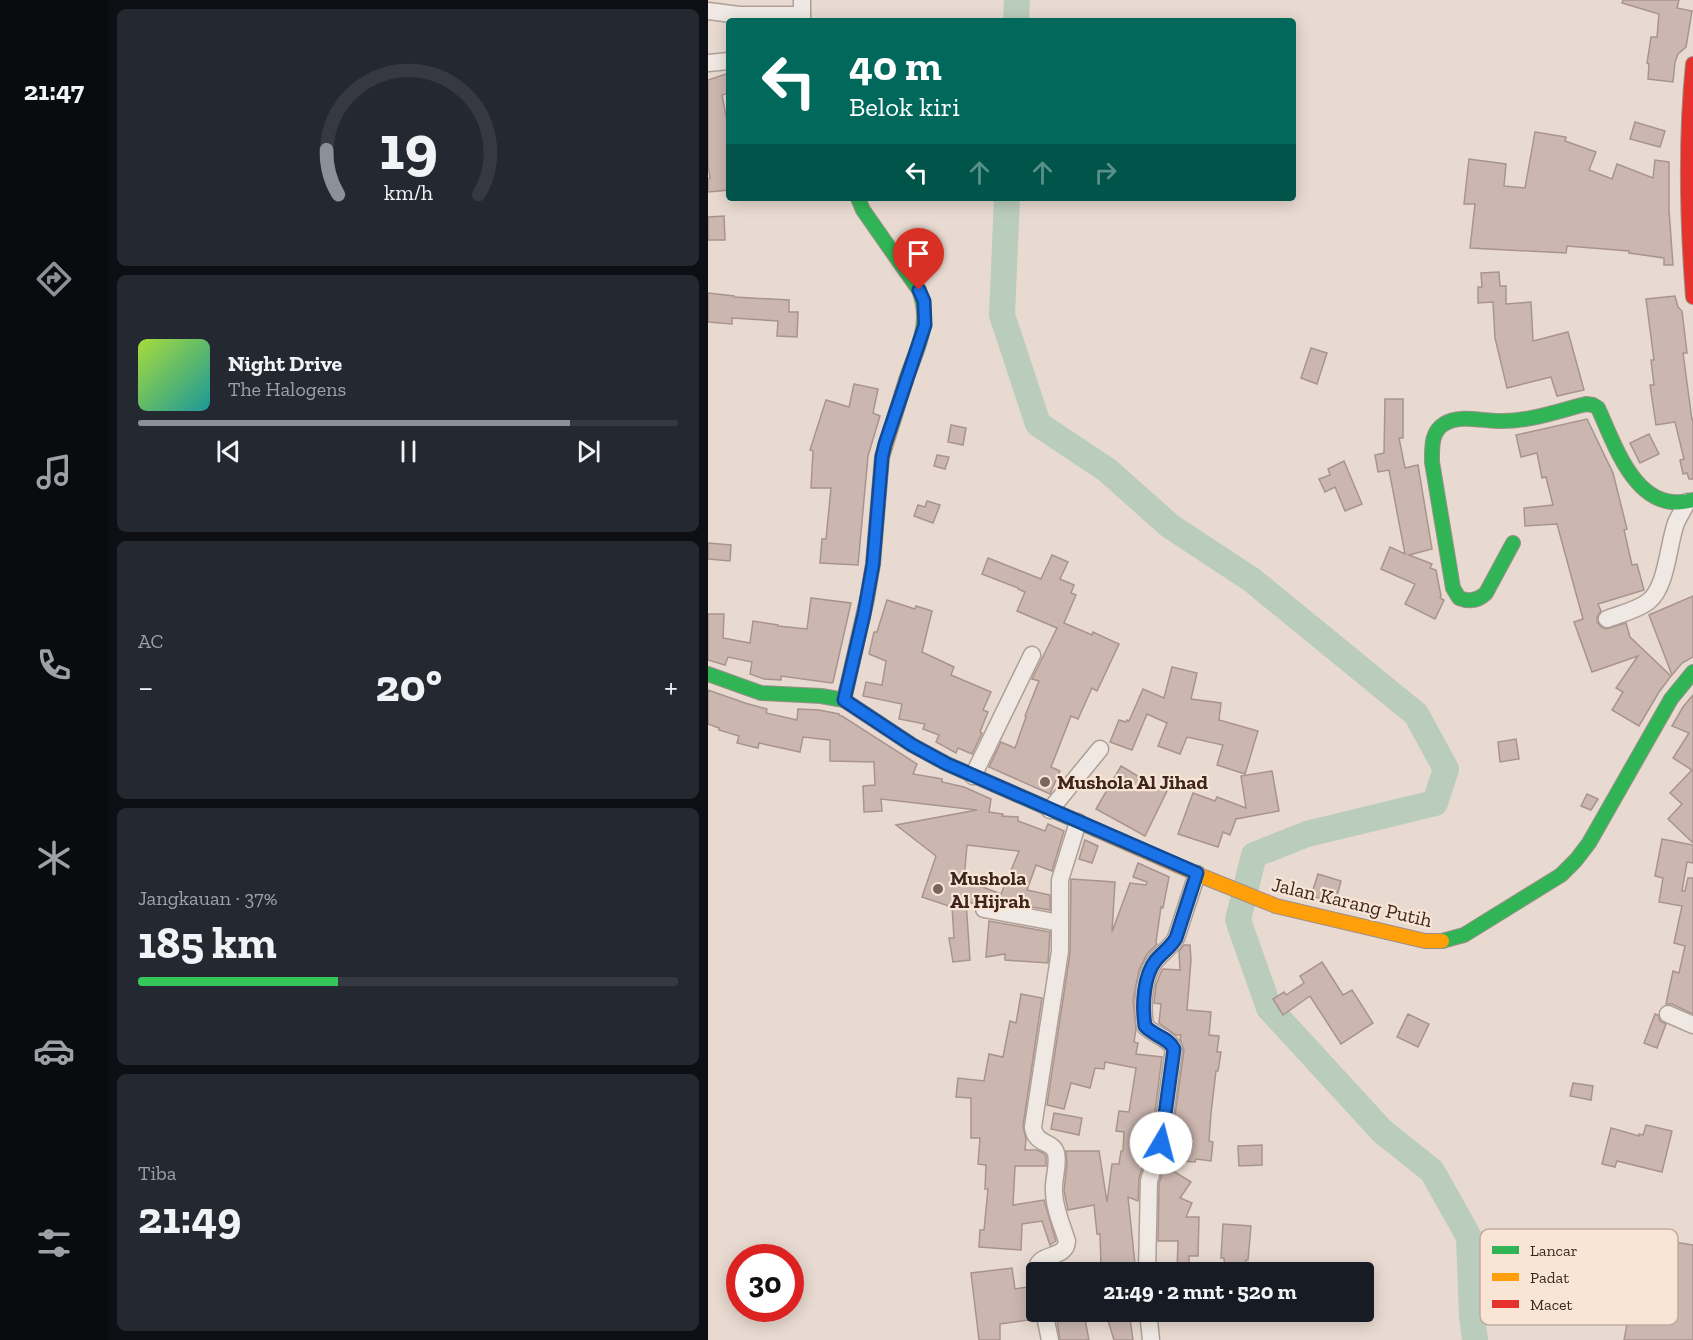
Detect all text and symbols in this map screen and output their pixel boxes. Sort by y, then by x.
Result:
text: 40 m [849,40,942,91]
icon: left [750,42,828,120]
text: 21:47 [24,75,84,107]
text: Belok kiri [849,91,960,123]
text: 19 [379,110,437,185]
icon: left [900,156,933,189]
icon: ahead [963,156,996,189]
icon: ahead [1026,156,1059,189]
icon: right [1089,156,1122,189]
text: km/h [384,180,432,205]
pin [893,228,944,290]
icon: arrive [902,237,935,270]
icon: directions [33,258,75,300]
text: Night Drive [228,350,342,377]
text: The Halogens [228,377,346,401]
icon: previous [212,435,245,468]
icon: pause [392,435,425,468]
icon: next [572,435,605,468]
icon: music [33,451,75,493]
text: AC [138,629,163,653]
icon: phone [33,644,75,686]
text: 20° [376,659,442,713]
text: − [138,667,153,706]
text: + [664,667,678,706]
place label: Mushola Al Jihad [1057,770,1208,794]
marker: Mushola Al Jihad [1038,775,1052,789]
icon: climate [33,837,75,879]
place label: Mushola Al Hijrah [950,866,1030,913]
street label: Jalan Karang Putih [1270,872,1435,932]
marker: Mushola Al Hijrah [931,882,945,896]
text: Jangkauan · 37% [138,886,277,910]
text: 185 km [138,916,277,970]
icon: car [33,1030,75,1072]
position arrow [1129,1111,1193,1175]
text: Tiba [138,1161,176,1185]
text: 21:49 [138,1191,241,1245]
icon: filters [33,1222,75,1264]
legend [1480,1229,1678,1325]
text: Lancar [1530,1241,1578,1260]
speed limit sign: 30 [726,1244,804,1322]
text: Padat [1530,1268,1569,1287]
text: 21:49 · 2 mnt · 520 m [1103,1278,1297,1305]
text: Macet [1530,1295,1573,1314]

